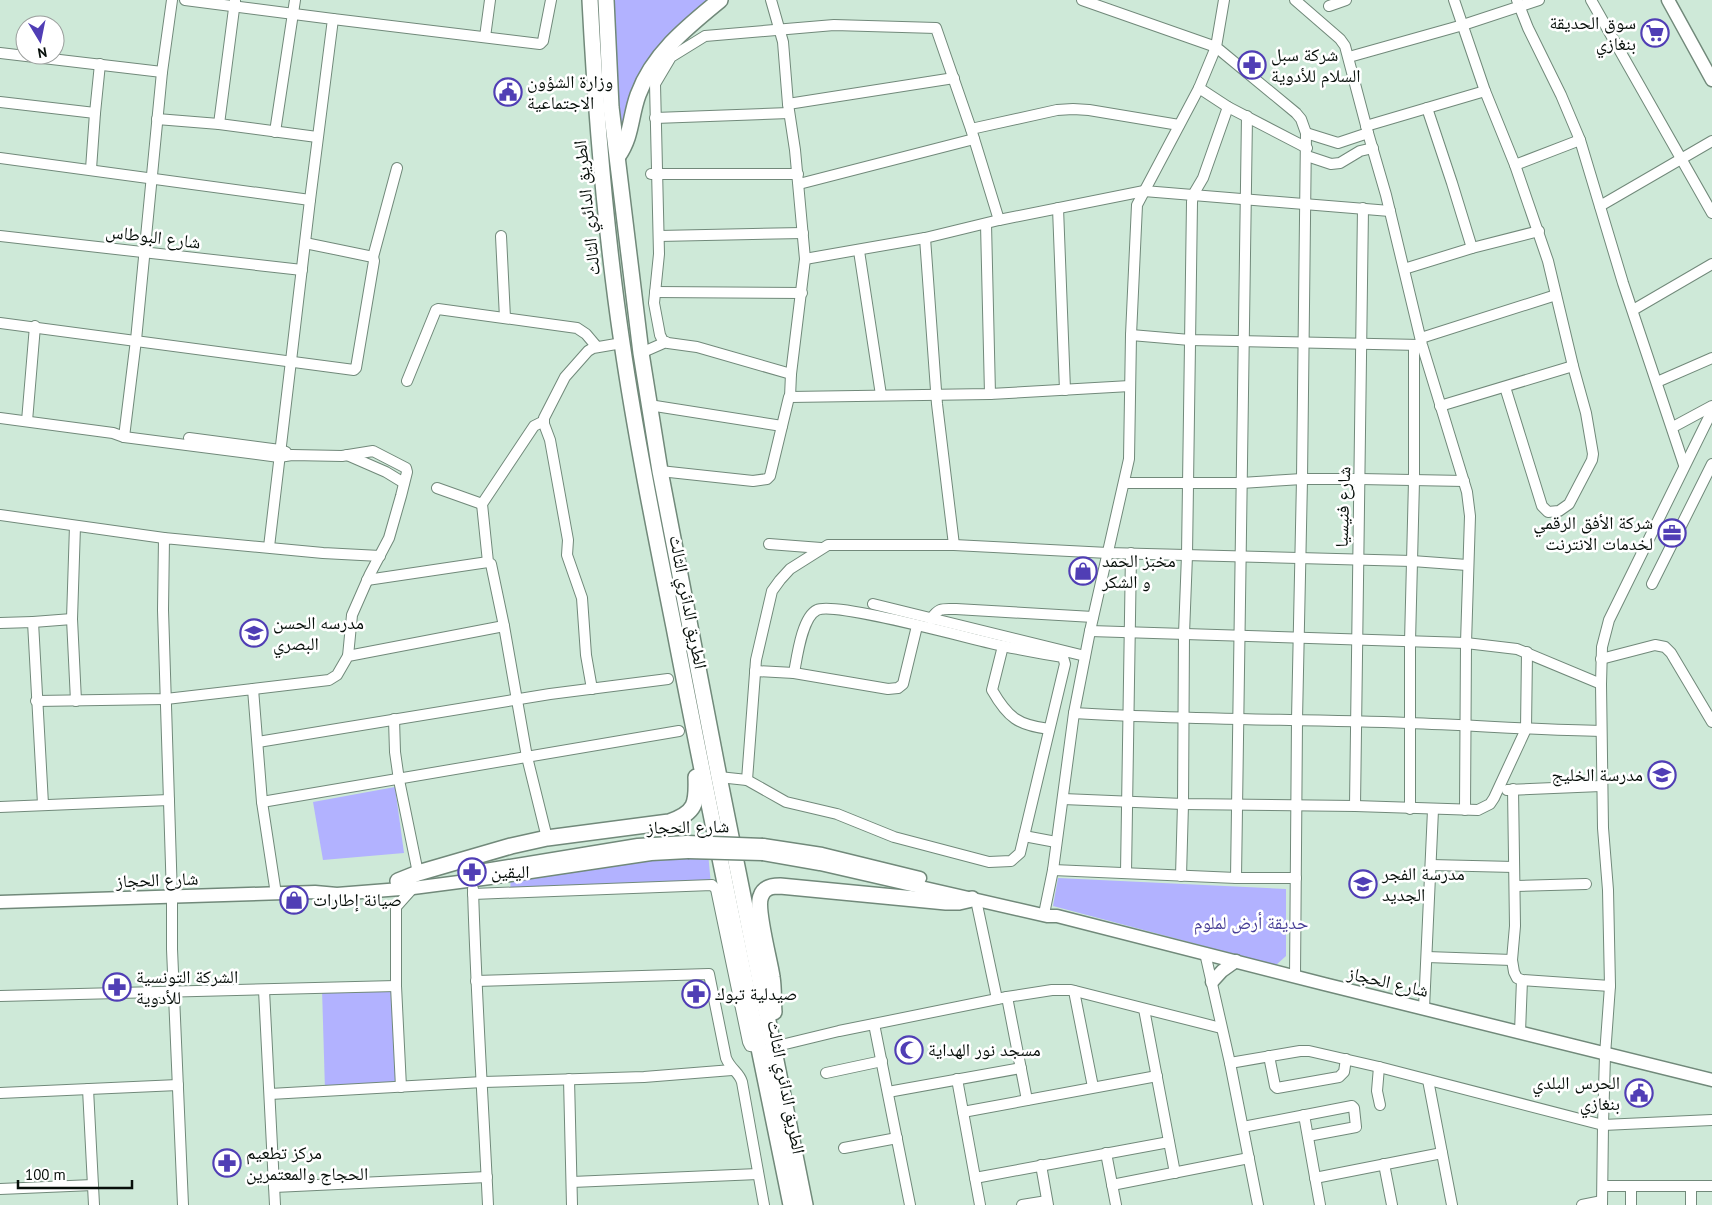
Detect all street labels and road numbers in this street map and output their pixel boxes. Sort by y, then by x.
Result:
street label: الطريق الدائري الثالث [568,139,609,277]
street label: شارع البوطاس [104,219,202,254]
street label: شارع فنيسيا [1330,466,1355,548]
street label: الطريق الدائري الثالث [661,533,713,672]
street label: شارع الحجاز [645,814,729,839]
street label: شارع الحجاز [114,867,199,892]
street label: شارع الحجاز [1344,961,1431,1002]
street label: الطريق الدائري الثالث [759,1018,811,1157]

